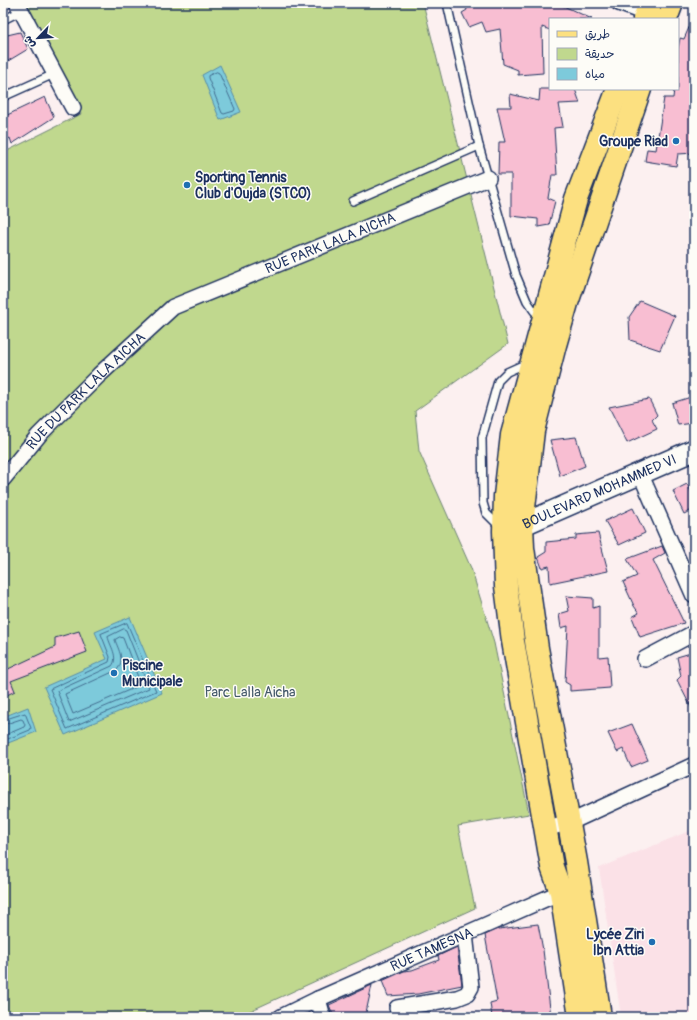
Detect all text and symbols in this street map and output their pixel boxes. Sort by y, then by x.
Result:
north arrow [18,18,58,58]
legend [549,18,679,90]
text: طريق [585,27,610,42]
text: ش [21,34,38,50]
text: حديقة [585,47,614,62]
text: مياه [585,67,605,82]
place label: Groupe Riad [599,133,668,150]
marker: Groupe Riad [671,136,681,146]
place label: Sporting Tennis Club d'Oujda (STCO) [195,169,311,202]
marker: Sporting Tennis Club d'Oujda (STCO) [182,180,192,190]
street label: RUE PARK LALA AICHA [262,208,398,277]
street label: RUE DU PARK LALA AICHA [22,328,149,453]
street label: BOULEVARD MOHAMMED VI [520,450,679,532]
place label: Piscine Municipale [122,657,184,690]
marker: Piscine Municipale [109,668,119,678]
park label: Parc Lalla Aicha [204,684,296,701]
street label: RUE TAMESNA [388,924,475,975]
place label: Lycée Ziri Ibn Attia [586,926,645,959]
marker: Lycée Ziri Ibn Attia [647,937,657,947]

